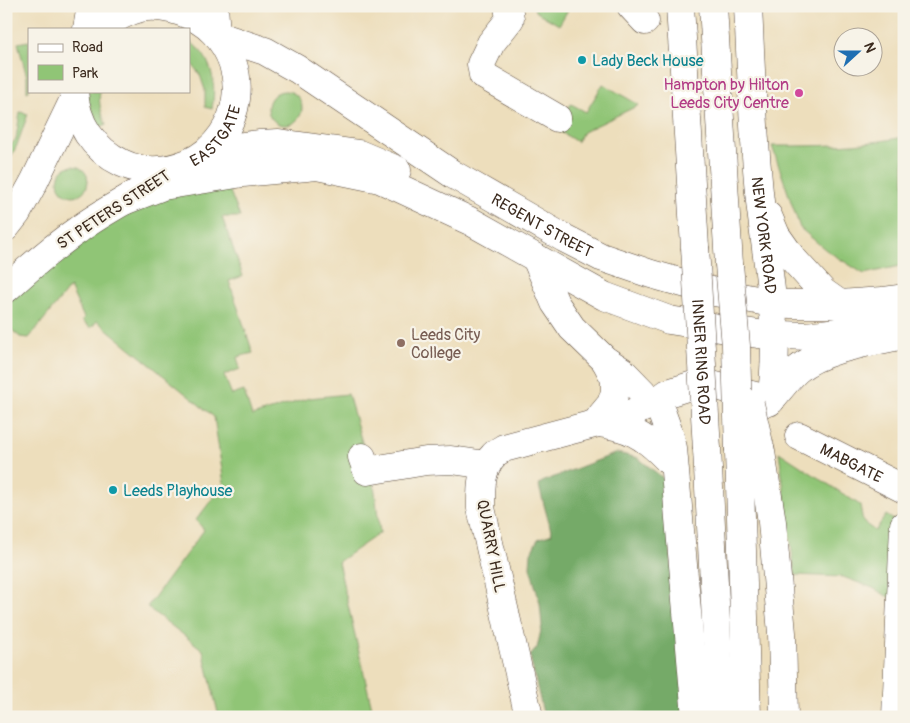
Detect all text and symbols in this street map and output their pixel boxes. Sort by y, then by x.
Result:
legend [28,28,190,92]
north arrow [832,28,882,78]
text: Road [72,38,103,57]
text: N [860,40,879,55]
place label: Lady Beck House [592,51,704,71]
marker: Lady Beck House [576,54,588,66]
text: Park [72,64,99,83]
place label: Hampton by Hilton Leeds City Centre [663,75,789,113]
marker: Hampton by Hilton Leeds City Centre [793,87,805,99]
street label: EASTGATE [187,103,246,171]
street label: ST PETERS STREET [53,166,174,254]
street label: NEW YORK ROAD [747,176,780,295]
street label: REGENT STREET [488,190,596,262]
street label: INNER RING ROAD [687,298,715,425]
place label: Leeds City College [411,325,480,363]
marker: Leeds City College [395,337,407,349]
street label: MABGATE [817,439,886,488]
place label: Leeds Playhouse [123,481,232,501]
marker: Leeds Playhouse [107,484,119,496]
street label: QUARRY HILL [472,498,510,595]

